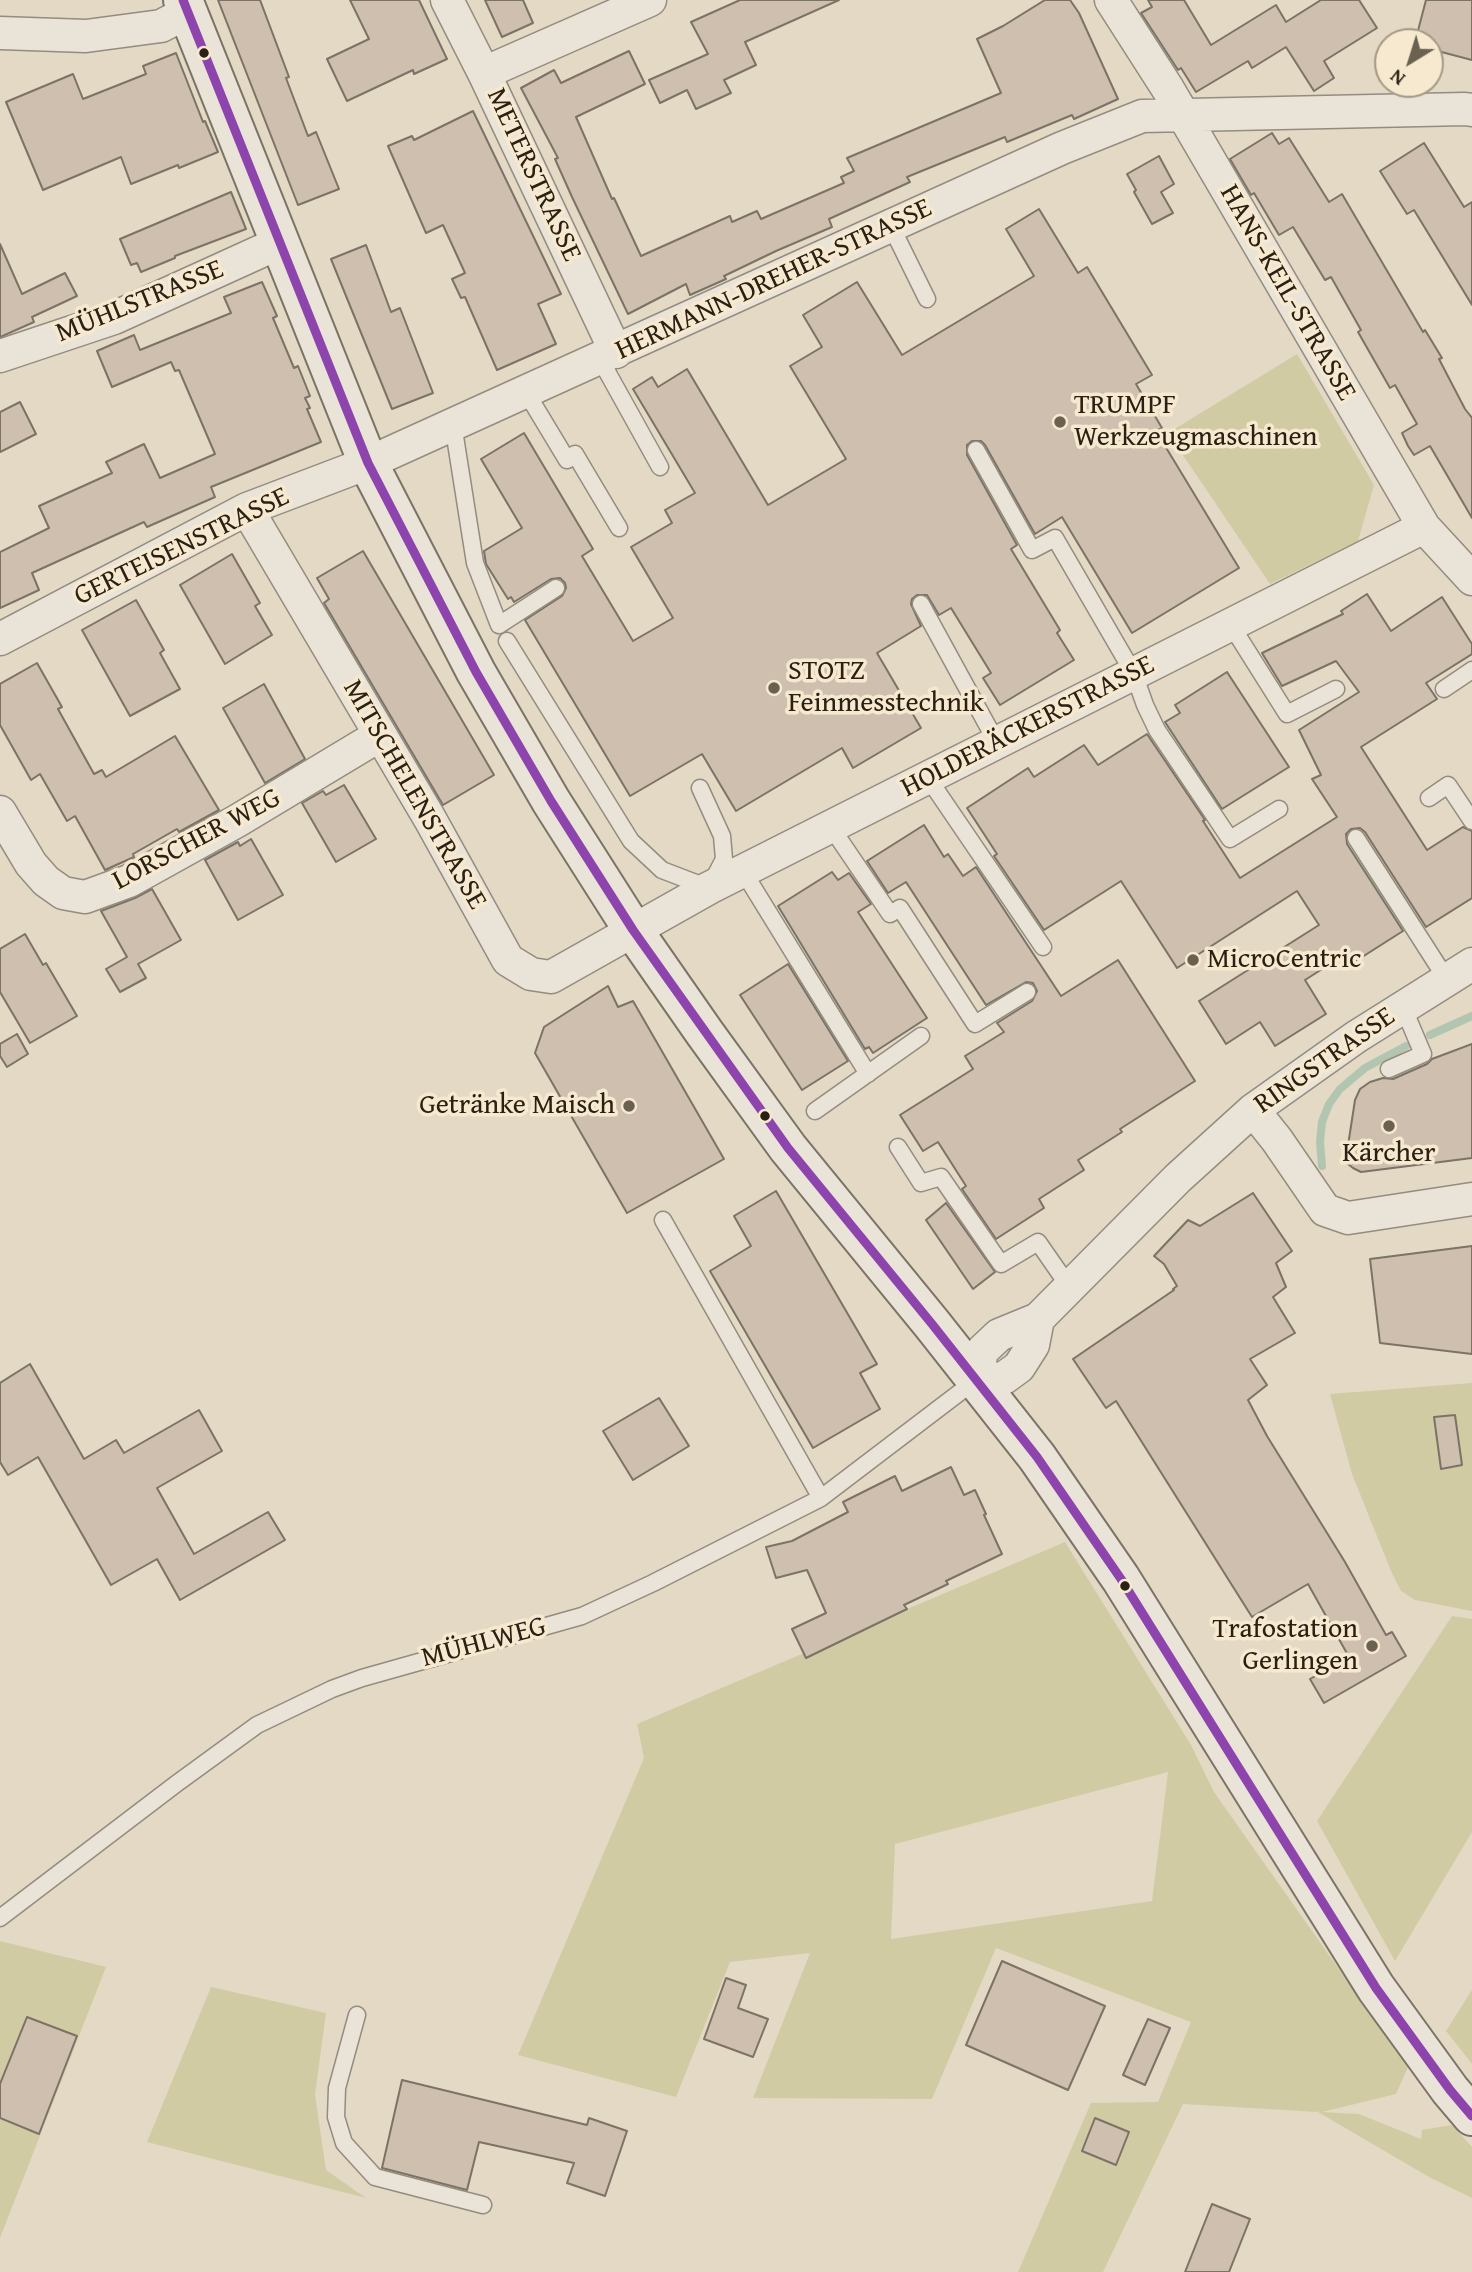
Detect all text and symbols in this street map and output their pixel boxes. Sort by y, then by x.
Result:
north arrow [1374,28,1444,98]
unlabelled marker [197,46,211,60]
text: N [1384,63,1411,93]
street label: METERSTRASSE [478,83,588,267]
street label: HANS-KEIL-STRASSE [1212,179,1362,407]
street label: HERMANN-DREHER-STRASSE [611,192,937,368]
street label: MÜHLSTRASSE [51,253,229,351]
place label: TRUMPF Werkzeugmaschinen [1074,389,1317,455]
marker: TRUMPF Werkzeugmaschinen [1052,414,1068,430]
street label: GERTEISENSTRASSE [69,480,295,614]
street label: HOLDERÄCKERSTRASSE [896,649,1160,805]
place label: STOTZ Feinmesstechnik [788,655,984,721]
street label: MITSCHELENSTRASSE [335,674,493,916]
marker: STOTZ Feinmesstechnik [766,680,782,696]
street label: LORSCHER WEG [107,782,287,898]
place label: MicroCentric [1207,943,1361,977]
marker: MicroCentric [1185,952,1201,968]
street label: RINGSTRASSE [1248,1000,1402,1122]
place label: Getränke Maisch [419,1089,615,1123]
marker: Getränke Maisch [621,1098,637,1114]
unlabelled marker [758,1109,772,1123]
marker: Kärcher [1381,1118,1397,1134]
place label: Kärcher [1342,1137,1436,1171]
unlabelled marker [1118,1579,1132,1593]
street label: MÜHLWEG [418,1610,550,1676]
place label: Trafostation Gerlingen [1213,1613,1358,1679]
marker: Trafostation Gerlingen [1364,1638,1380,1654]

